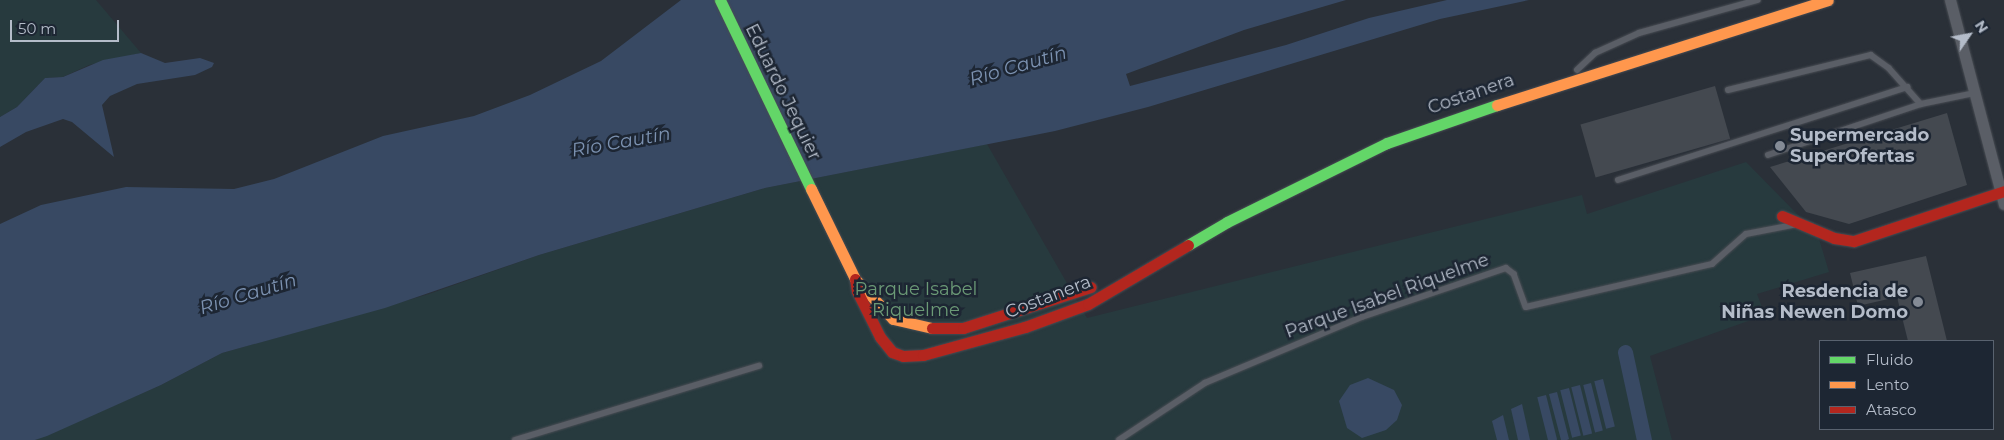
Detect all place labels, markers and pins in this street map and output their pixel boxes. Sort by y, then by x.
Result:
place label: Supermercado SuperOfertas [1790,125,1929,168]
marker: Supermercado SuperOfertas [1774,140,1786,152]
place label: Resdencia de Niñas Newen Domo [1721,281,1908,324]
marker: Resdencia de Niñas Newen Domo [1912,296,1924,308]

